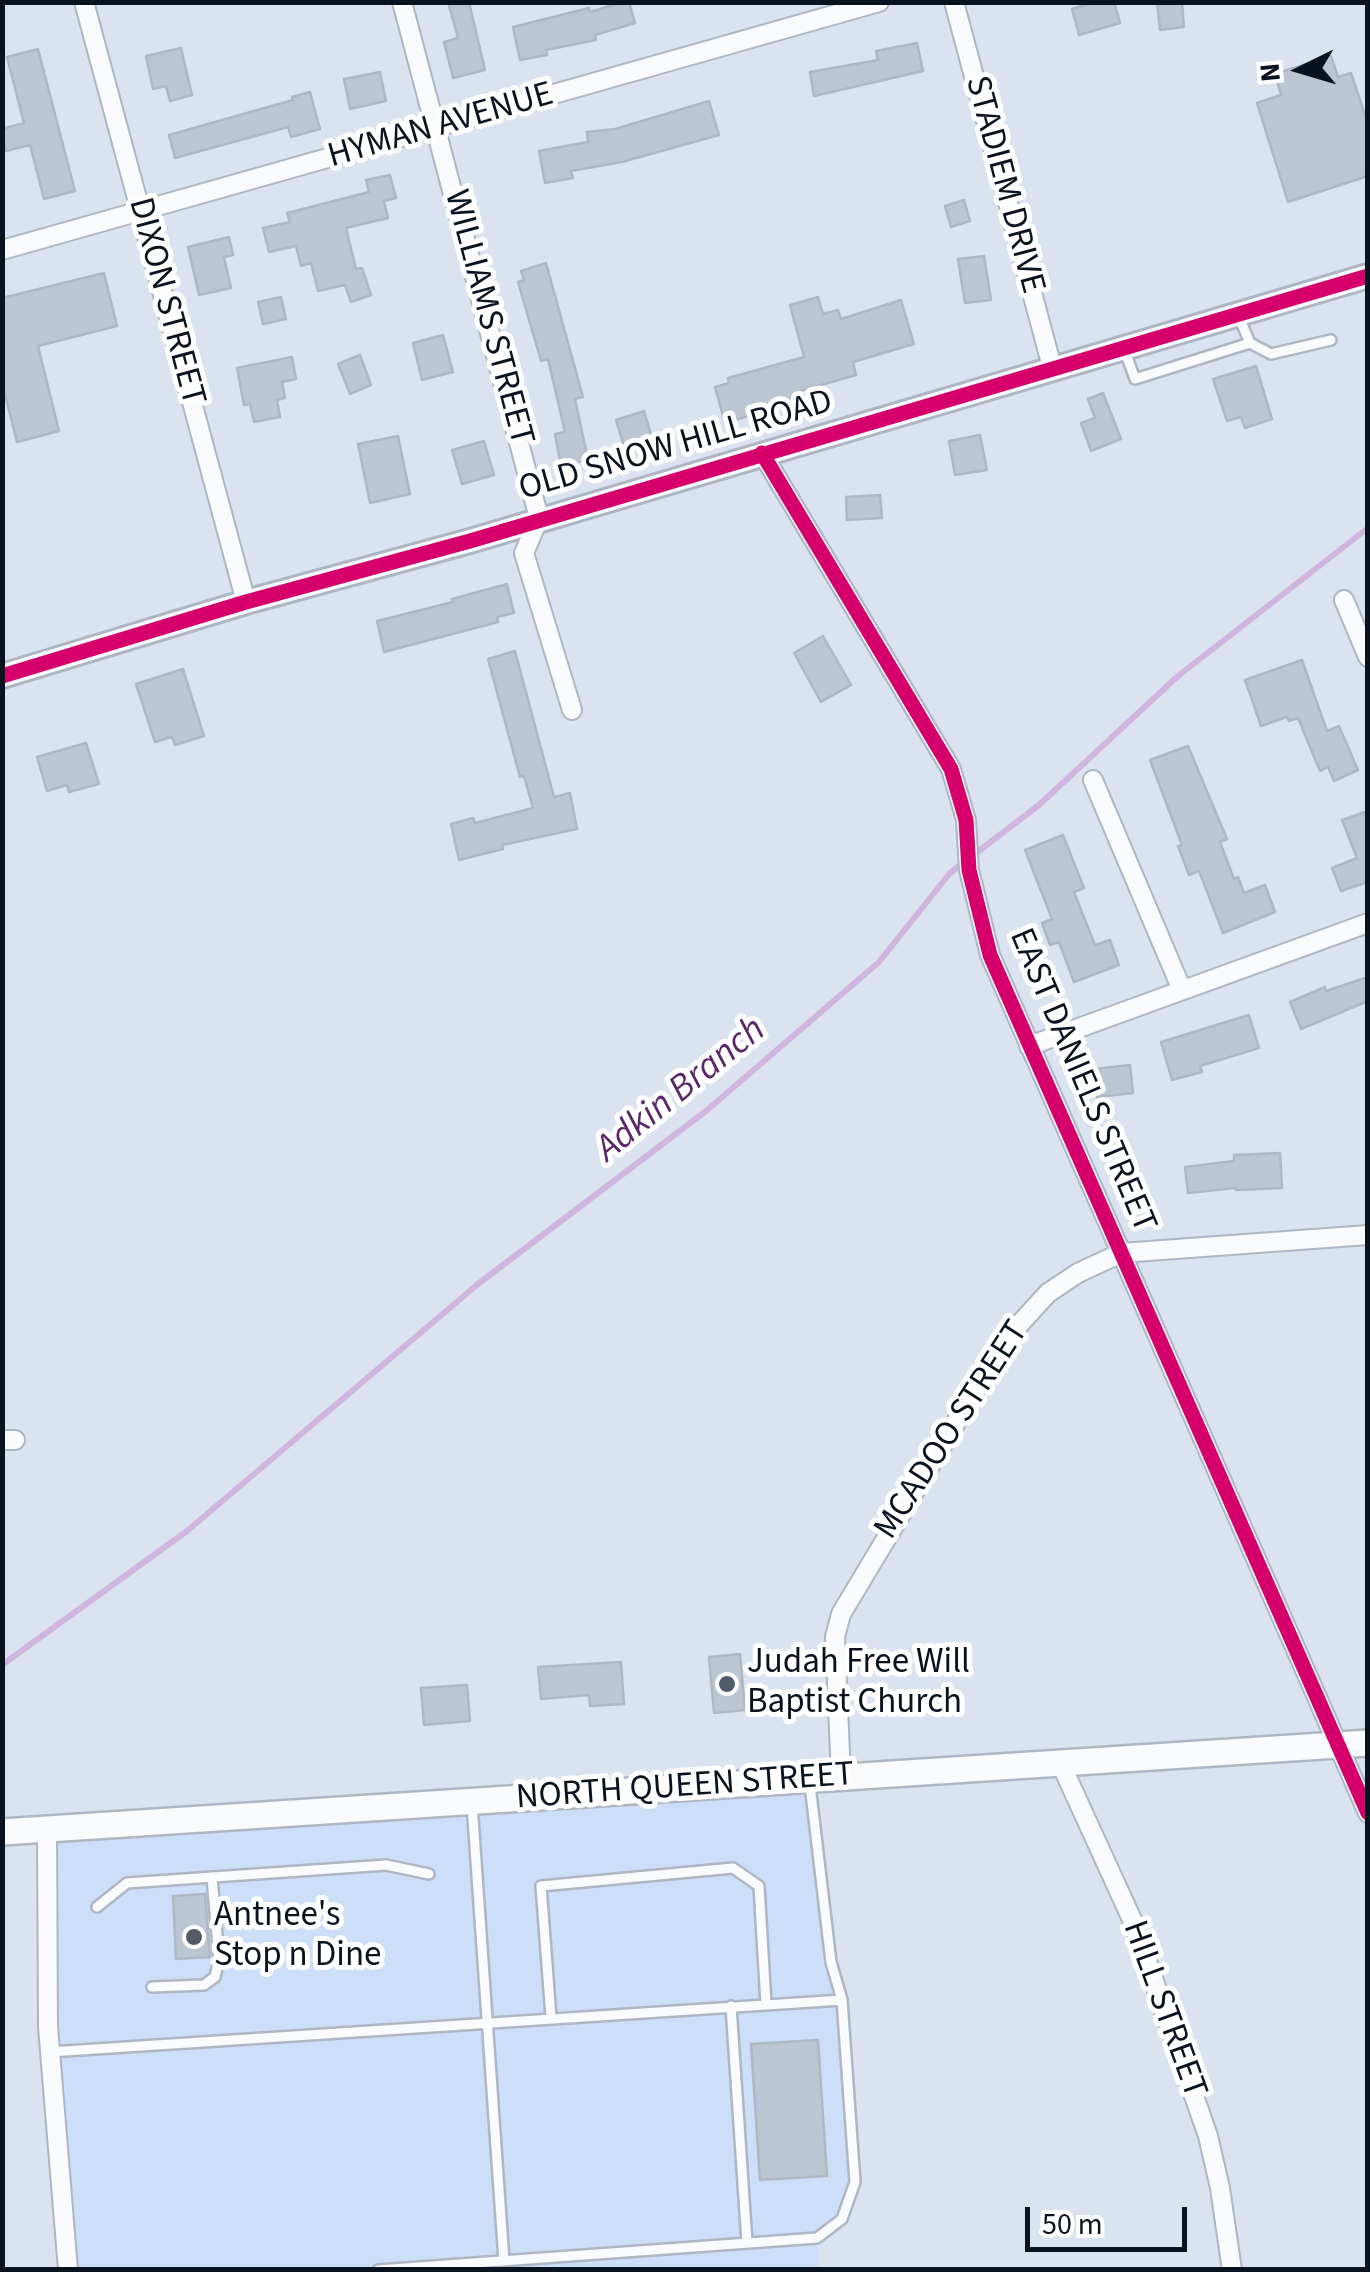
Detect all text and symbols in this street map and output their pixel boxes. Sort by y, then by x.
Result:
north arrow [1250,20,1350,120]
text: N [1249,62,1291,84]
street label: STADIEM DRIVE [954,72,1052,298]
street label: HYMAN AVENUE [324,75,558,179]
street label: WILLIAMS STREET [433,186,541,450]
street label: DIXON STREET [117,194,213,410]
street label: OLD SNOW HILL ROAD [514,382,838,512]
street label: EAST DANIELS STREET [998,923,1164,1239]
water label: Adkin Branch [588,1009,776,1173]
street label: MCADOO STREET [867,1314,1039,1548]
place label: Judah Free Will Baptist Church [747,1643,970,1725]
marker: Judah Free Will Baptist Church [716,1673,738,1695]
street label: NORTH QUEEN STREET [515,1755,855,1821]
place label: Antnee's Stop n Dine [214,1896,381,1978]
street label: HILL STREET [1112,1916,1214,2104]
marker: Antnee's Stop n Dine [183,1926,205,1948]
scale bar [1030,2187,1192,2249]
text: 50 m [1042,2203,1103,2246]

